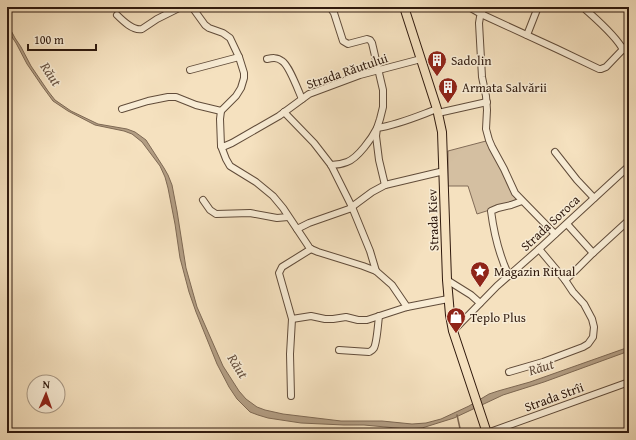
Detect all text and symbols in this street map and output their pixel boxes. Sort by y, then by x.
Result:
scale bar [28,26,96,52]
text: 100 m [34,31,64,48]
street label: Strada Răutului [304,48,391,94]
building icon: Sadolin [426,49,448,77]
place label: Sadolin [451,51,492,70]
water label: Răut [35,57,67,91]
building icon: Armata Salvării [437,76,459,104]
place label: Armata Salvării [462,78,547,97]
street label: Strada Kiev [422,188,444,251]
street label: Strada Soroca [516,190,585,256]
place icon: Magazin Ritual [469,260,491,288]
place label: Magazin Ritual [494,262,576,281]
shop icon: Teplo Plus [445,306,467,334]
place label: Teplo Plus [470,308,526,327]
water label: Răut [222,349,254,383]
water label: Răut [525,354,557,381]
north arrow [26,374,66,414]
text: N [42,376,51,392]
street label: Strada Strîi [522,377,587,417]

